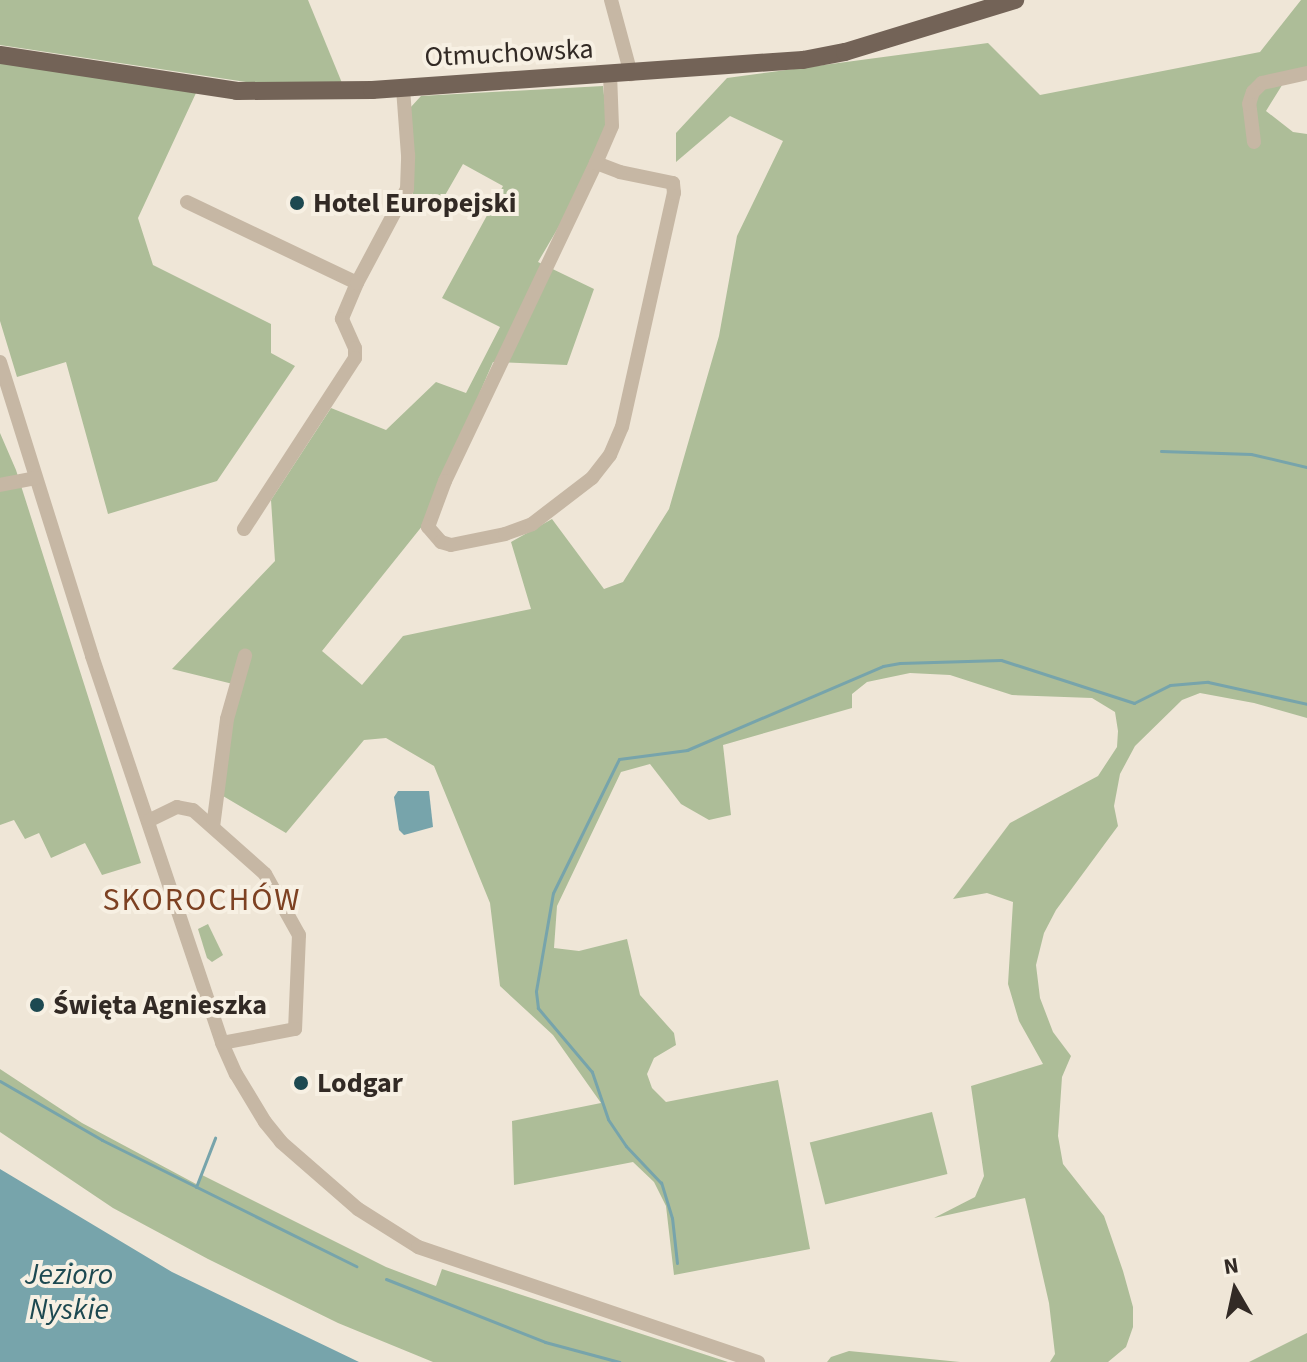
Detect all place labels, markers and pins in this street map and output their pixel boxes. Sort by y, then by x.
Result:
place label: Hotel Europejski [313,186,516,220]
marker: Hotel Europejski [288,194,306,212]
place label: Święta Agnieszka [53,988,267,1022]
marker: Święta Agnieszka [28,996,46,1014]
place label: Lodgar [317,1066,403,1100]
marker: Lodgar [292,1074,310,1092]

